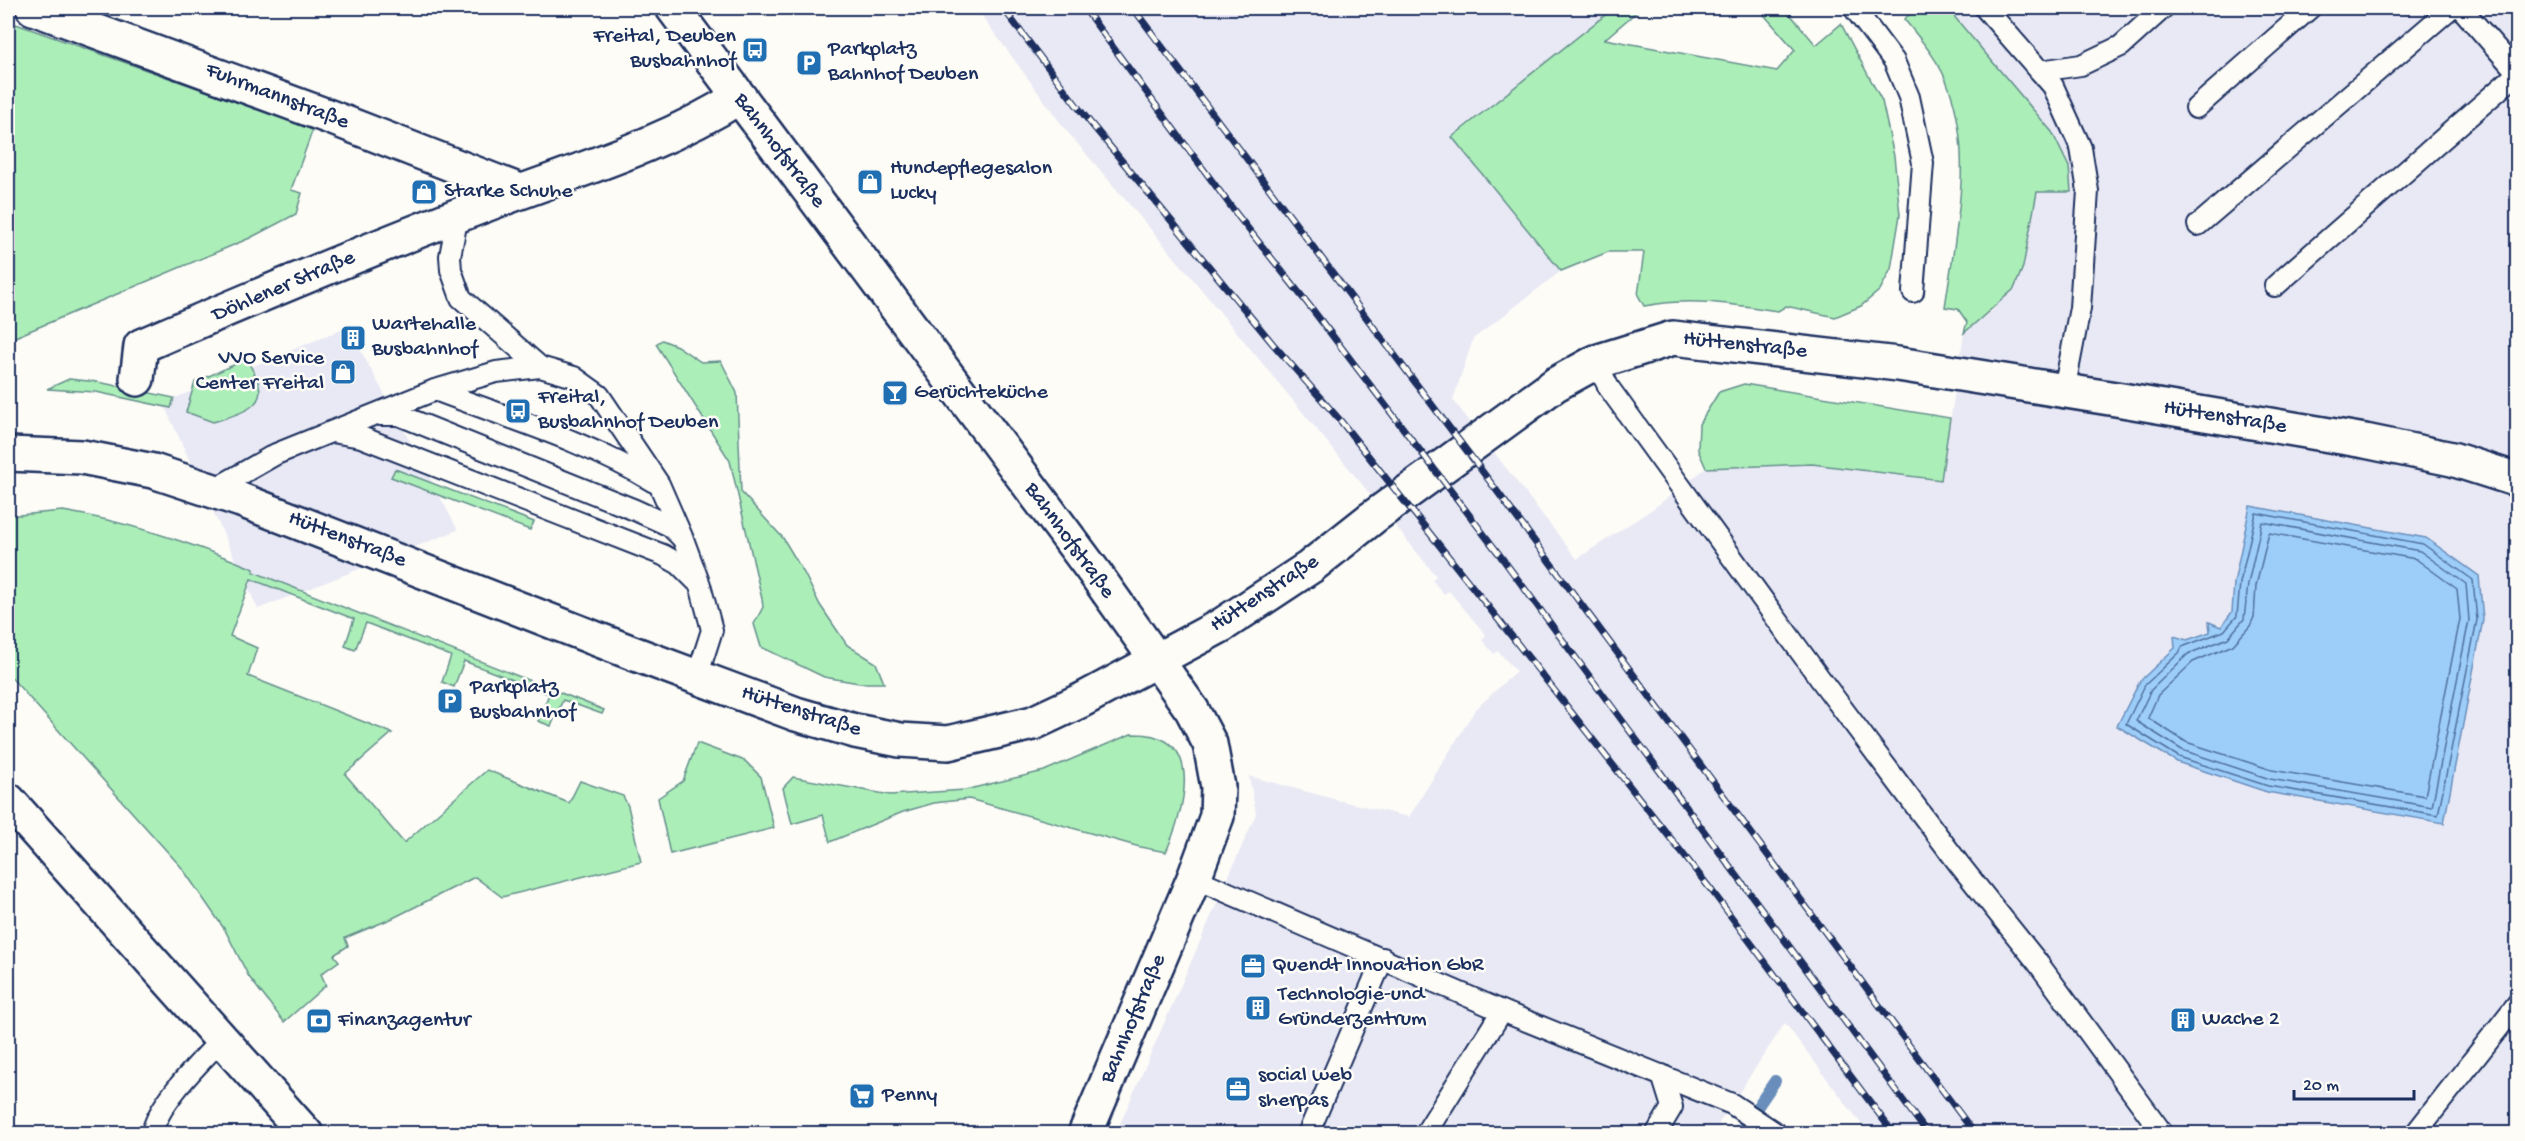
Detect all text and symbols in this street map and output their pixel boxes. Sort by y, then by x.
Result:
place label: Freital, Deuben Busbahnhof [592,24,738,75]
bus stop icon: Freital, Deuben Busbahnhof [740,35,770,65]
place label: Parkplatz Bahnhof Deuben [827,37,979,88]
parking icon: Parkplatz Bahnhof Deuben [794,48,824,78]
street label: Fuhrmannstraße [201,57,353,137]
street label: Bahnhofstraße [727,87,831,214]
place label: Hundepflegesalon Lucky [890,156,1053,207]
shop icon: Hundepflegesalon Lucky [855,167,885,197]
shop icon: Starke Schuhe [409,177,439,207]
place label: Starke Schuhe [444,179,573,205]
street label: Döhlener Straße [207,245,360,330]
place label: Wartehalle Busbahnhof [371,312,480,363]
building icon: Wartehalle Busbahnhof [338,323,368,353]
street label: Hüttenstraße [1682,327,1809,366]
place label: VVO Service Center Freital [196,346,325,397]
shop icon: VVO Service Center Freital [328,357,358,387]
bar icon: Gerüchteküche [880,378,910,408]
place label: Gerüchteküche [914,380,1048,406]
place label: Freital, Busbahnhof Deuben [537,385,719,436]
street label: Hüttenstraße [2161,395,2289,441]
bus stop icon: Freital, Busbahnhof Deuben [503,396,533,426]
street label: Bahnhofstraße [1017,477,1120,605]
street label: Hüttenstraße [284,506,410,575]
street label: Hüttenstraße [1206,549,1325,639]
place label: Parkplatz Busbahnhof [469,675,578,726]
street label: Hüttenstraße [738,680,865,744]
parking icon: Parkplatz Busbahnhof [435,686,465,716]
street label: Bahnhofstraße [1095,950,1173,1088]
office icon: Quendt Innovation GbR [1238,951,1268,981]
place label: Quendt Innovation GbR [1272,953,1485,979]
place label: Technologie-und Gründerzentrum [1276,982,1427,1033]
building icon: Technologie-und Gründerzentrum [1243,993,1273,1023]
building icon: Wache 2 [2168,1005,2198,1035]
bank icon: Finanzagentur [304,1006,334,1036]
place label: Wache 2 [2202,1007,2280,1033]
place label: Finanzagentur [337,1008,473,1034]
place label: social web sherpas [1258,1063,1352,1114]
scale bar [2294,1063,2414,1101]
office icon: social web sherpas [1223,1074,1253,1104]
text: 20 m [2303,1076,2339,1097]
supermarket icon: Penny [847,1081,877,1111]
place label: Penny [881,1083,937,1109]

